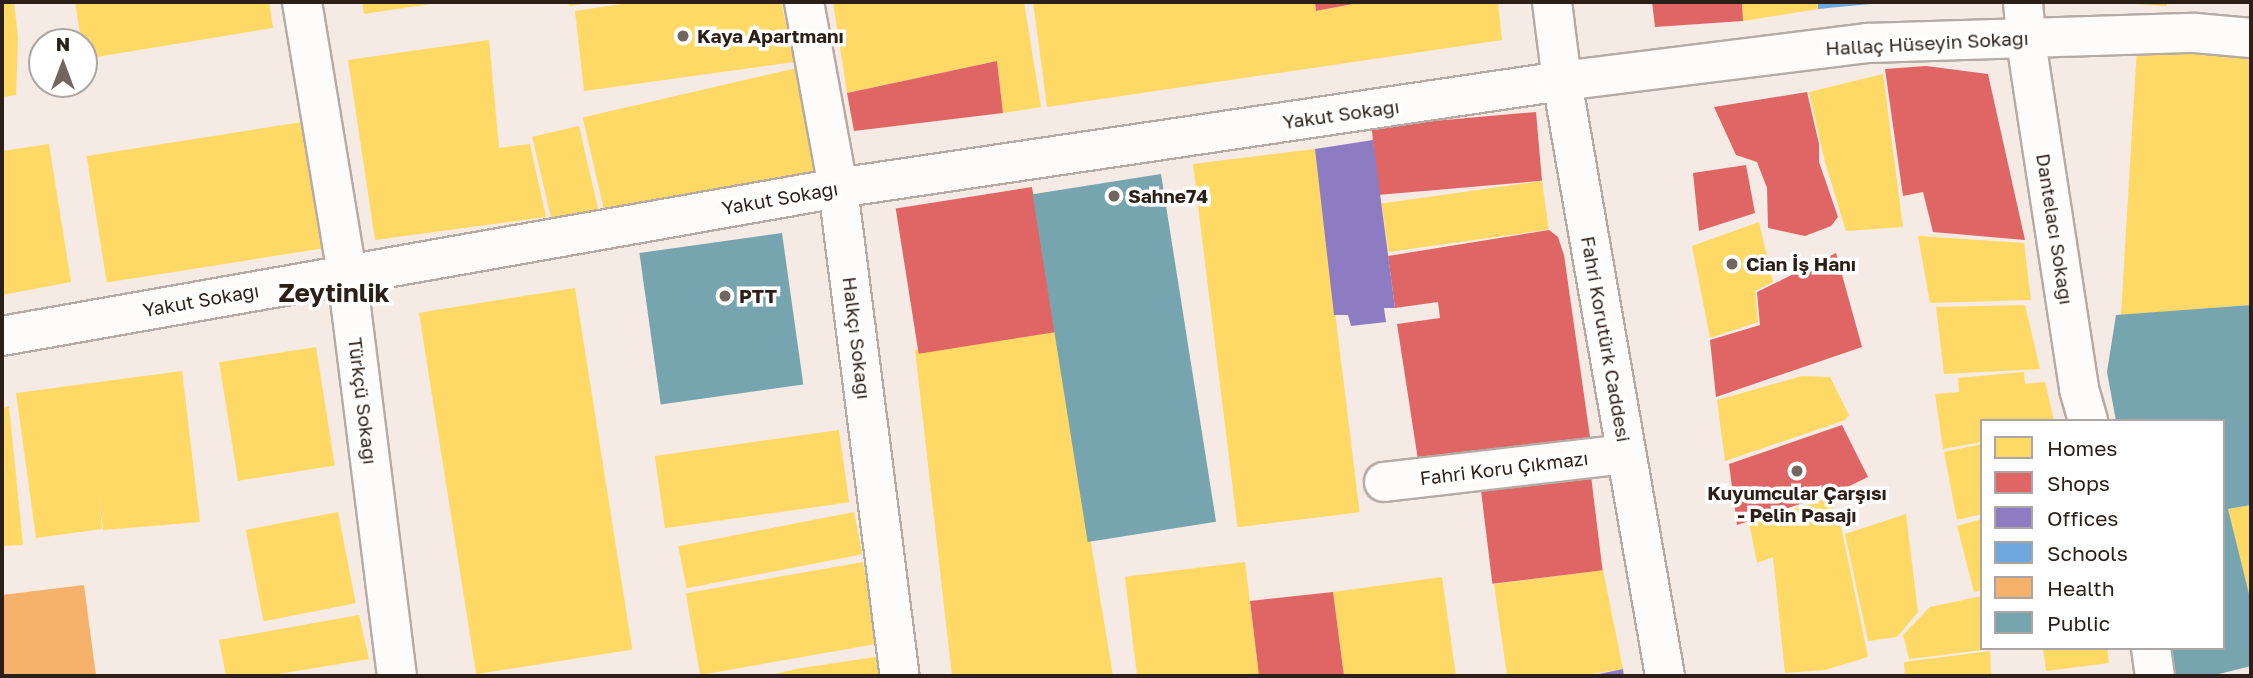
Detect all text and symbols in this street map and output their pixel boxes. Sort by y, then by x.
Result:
place label: Kaya Apartmanı [697,25,844,47]
street label: Hallaç Hüseyin Sokağı [1825,26,2029,60]
north arrow [28,28,98,98]
marker: Kaya Apartmanı [675,28,691,44]
text: N [56,32,70,55]
street label: Yakut Sokağı [1281,95,1401,133]
street label: Dantelacı Sokağı [2032,152,2078,306]
street label: Yakut Sokağı [720,177,840,219]
place label: Sahne74 [1128,185,1208,207]
marker: Sahne74 [1106,188,1122,204]
street label: Fahri Korutürk Caddesi [1577,234,1635,444]
place label: Cian İş Hanı [1746,253,1856,275]
marker: Cian İş Hanı [1724,256,1740,272]
street label: Halkçı Sokağı [838,275,876,401]
district label: Zeytinlik [278,277,390,309]
street label: Yakut Sokağı [141,279,261,321]
place label: PTT [739,285,777,307]
marker: PTT [717,288,733,304]
street label: Türkçü Sokağı [344,336,382,466]
legend [1980,419,2225,650]
text: Homes [2047,435,2117,461]
street label: Fahri Koru Çıkmazı [1419,446,1589,490]
marker: Kuyumcular Çarşısı - Pelin Pasajı [1789,463,1805,479]
text: Shops [2047,470,2110,496]
place label: Kuyumcular Çarşısı - Pelin Pasajı [1707,482,1887,526]
text: Offices [2047,505,2118,531]
text: Schools [2047,540,2128,566]
text: Health [2047,575,2115,601]
text: Public [2047,610,2110,636]

